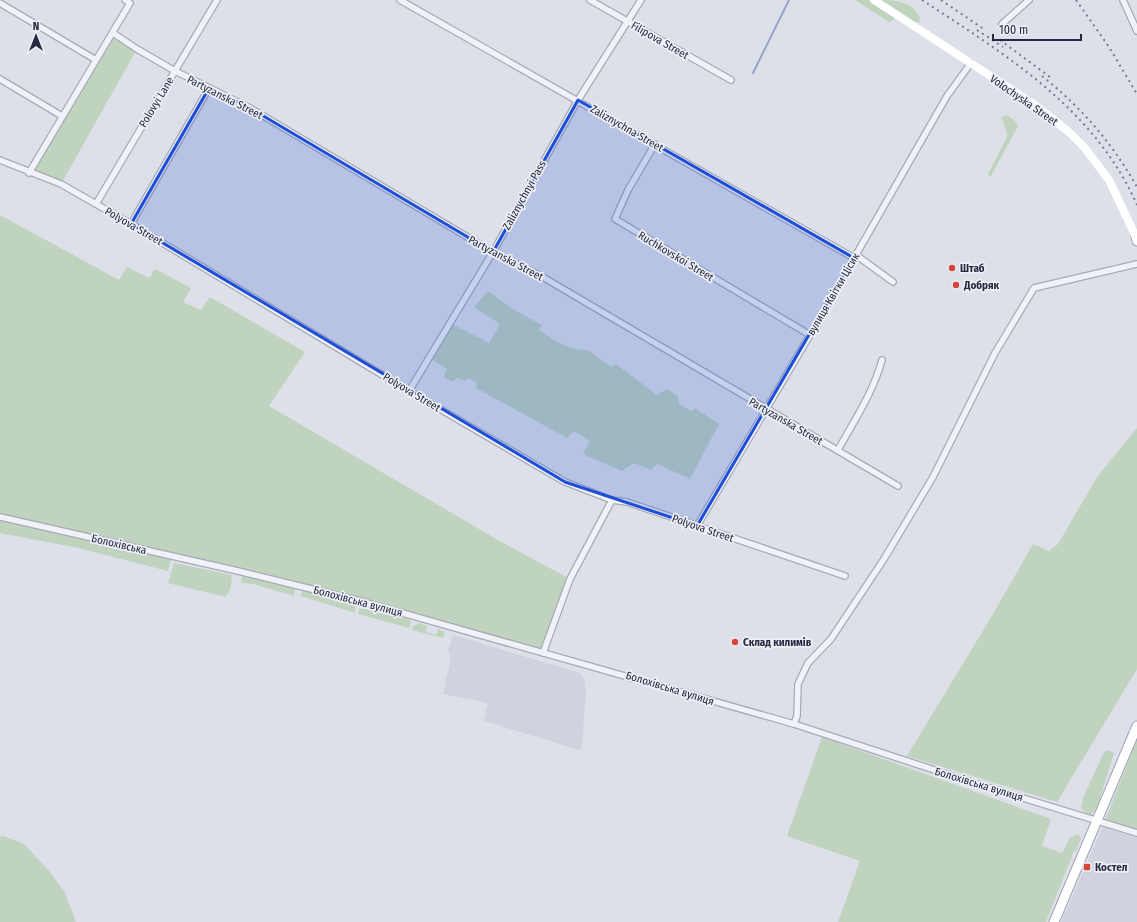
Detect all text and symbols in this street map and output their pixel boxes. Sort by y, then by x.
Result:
north arrow [16,16,56,56]
scale bar [993,16,1081,42]
street label: Filipova Street [629,19,691,62]
text: N [33,20,39,33]
text: 100 m [999,23,1028,37]
street label: Volochyska Street [987,72,1060,129]
street label: Partyzanska Street [185,73,265,122]
street label: Polovyi Lane [136,75,177,130]
street label: Zaliznychna Street [588,102,666,155]
street label: Zaliznychnyi Pass [500,158,549,232]
street label: Polyova Street [103,205,165,248]
street label: Ruchkovskoi Street [636,229,716,284]
street label: Partyzanska Street [466,233,546,284]
street label: вулиця Квітки Цісик [805,250,863,338]
place label: Штаб [960,262,985,275]
marker: Штаб [947,263,957,273]
place label: Добряк [963,279,999,292]
marker: Добряк [951,280,961,290]
street label: Polyova Street [381,370,443,415]
street label: Partyzanska Street [747,395,825,448]
street label: Polyova Street [670,512,736,545]
street label: Болохівська [90,532,148,557]
street label: Болохівська вулиця [312,583,404,620]
place label: Склад килимів [743,636,812,649]
marker: Склад килимів [730,637,740,647]
street label: Болохівська вулиця [624,669,716,708]
street label: Болохівська вулиця [933,765,1025,804]
place label: Костел [1095,861,1128,874]
marker: Костел [1082,862,1092,872]

